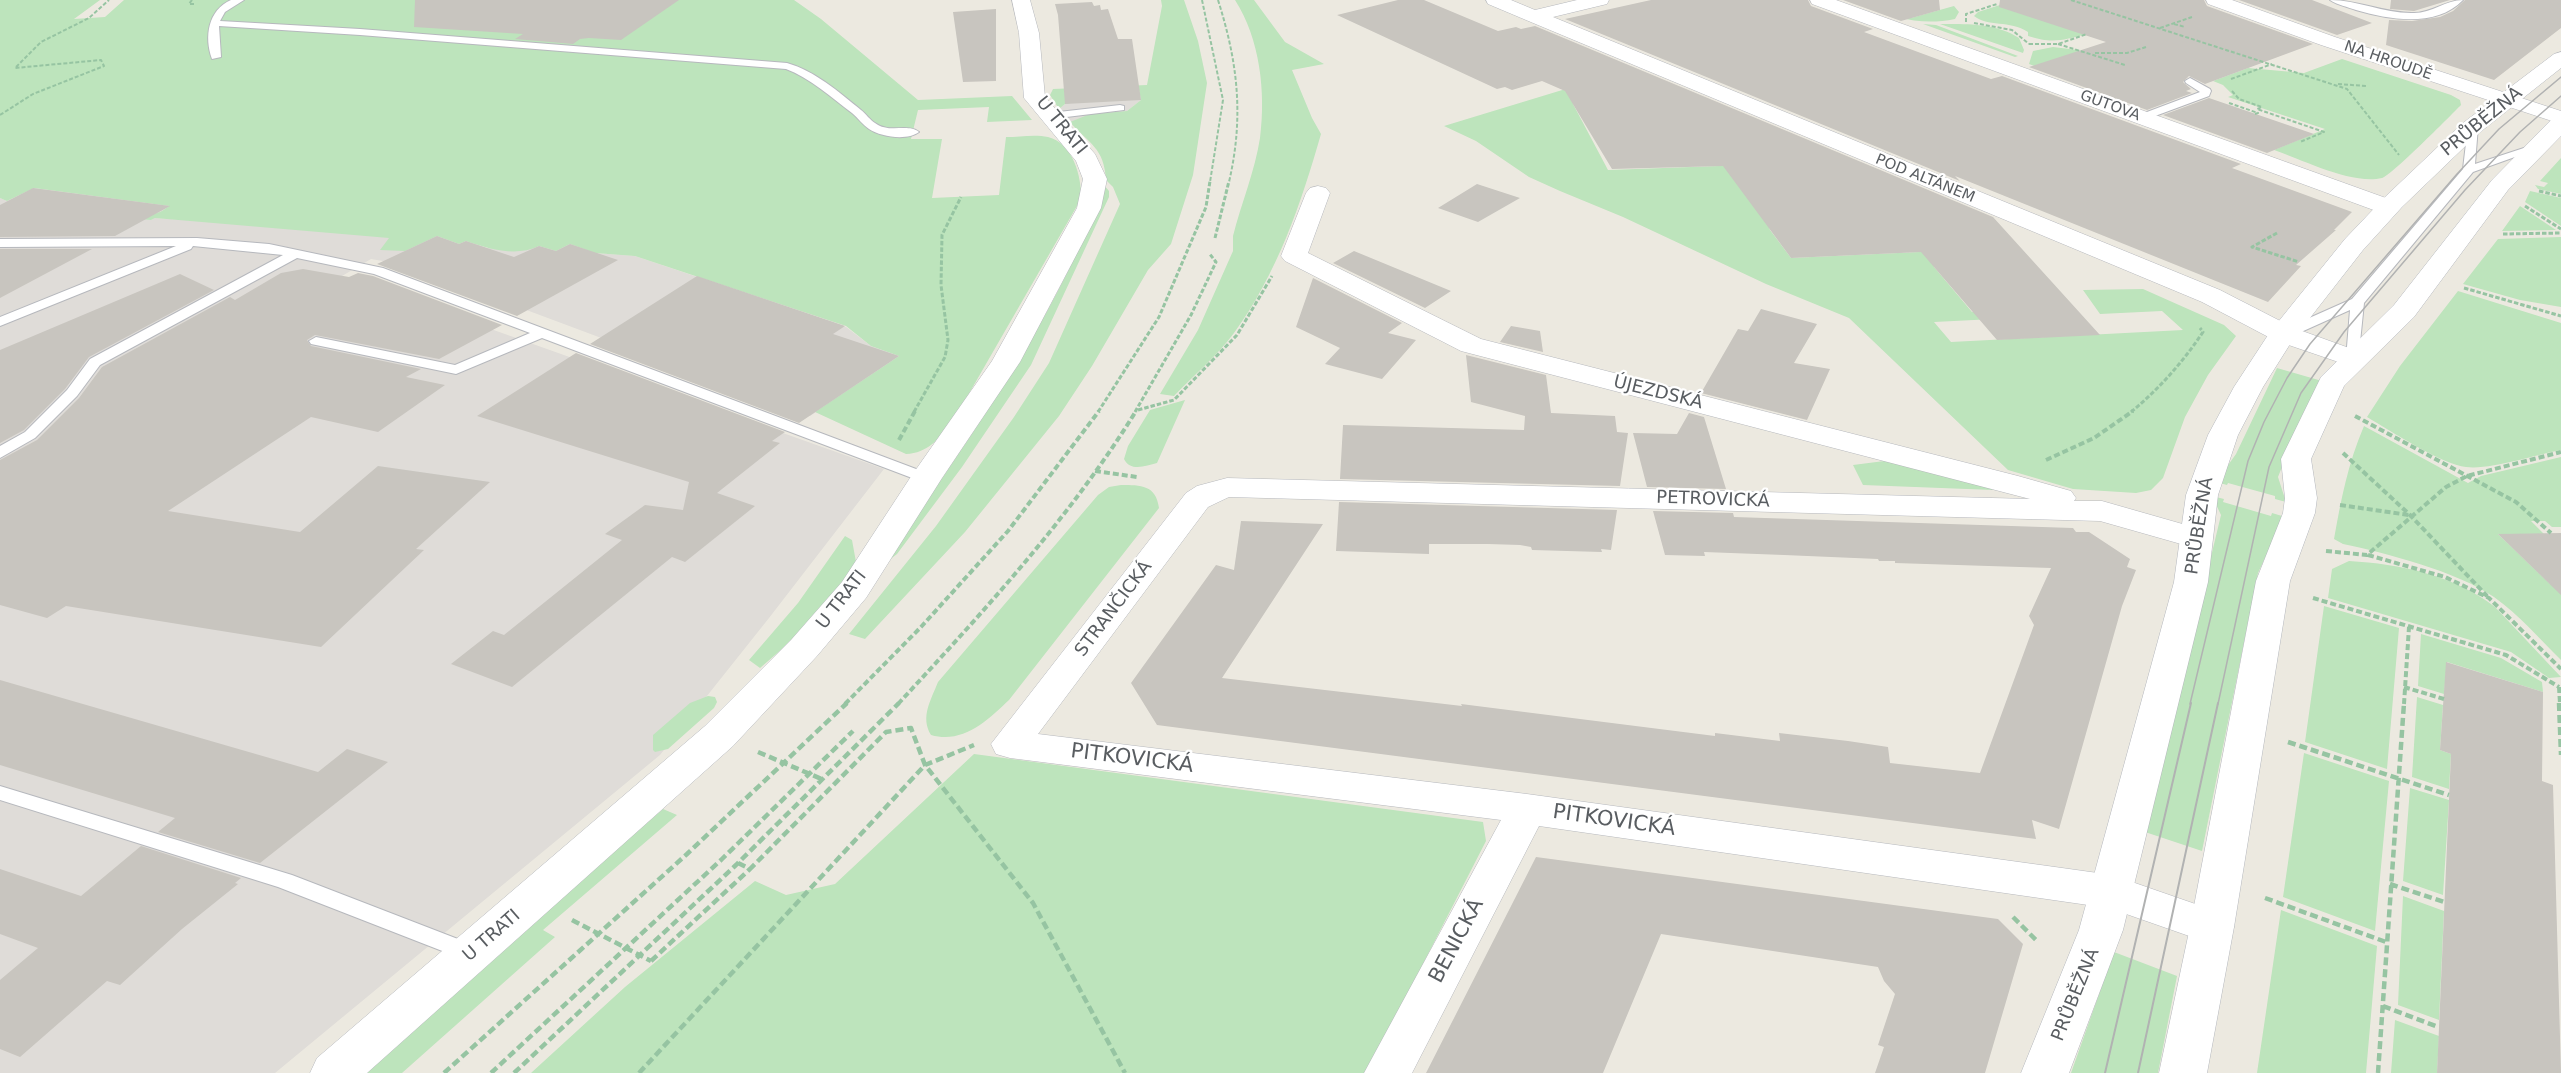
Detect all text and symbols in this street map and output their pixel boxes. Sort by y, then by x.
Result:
street label: NA HROUDĚ [2342,38,2434,84]
street label: PRŮBĚŽNÁ [2437,83,2527,161]
street label: GUTOVA [2077,87,2143,125]
street label: U TRATI [1031,92,1091,160]
street label: POD ALTÁNEM [1873,151,1977,207]
street label: ÚJEZDSKÁ [1611,371,1705,415]
street label: PRŮBĚŽNÁ [2182,476,2218,576]
street label: PETROVICKÁ [1656,487,1770,513]
street label: STRANČICKÁ [1071,557,1157,661]
street label: U TRATI [812,566,872,634]
street label: PITKOVICKÁ [1069,739,1195,779]
street label: PITKOVICKÁ [1551,800,1677,842]
street label: BENICKÁ [1424,894,1490,988]
street label: U TRATI [459,905,525,967]
street label: PRŮBĚŽNÁ [2048,945,2104,1045]

